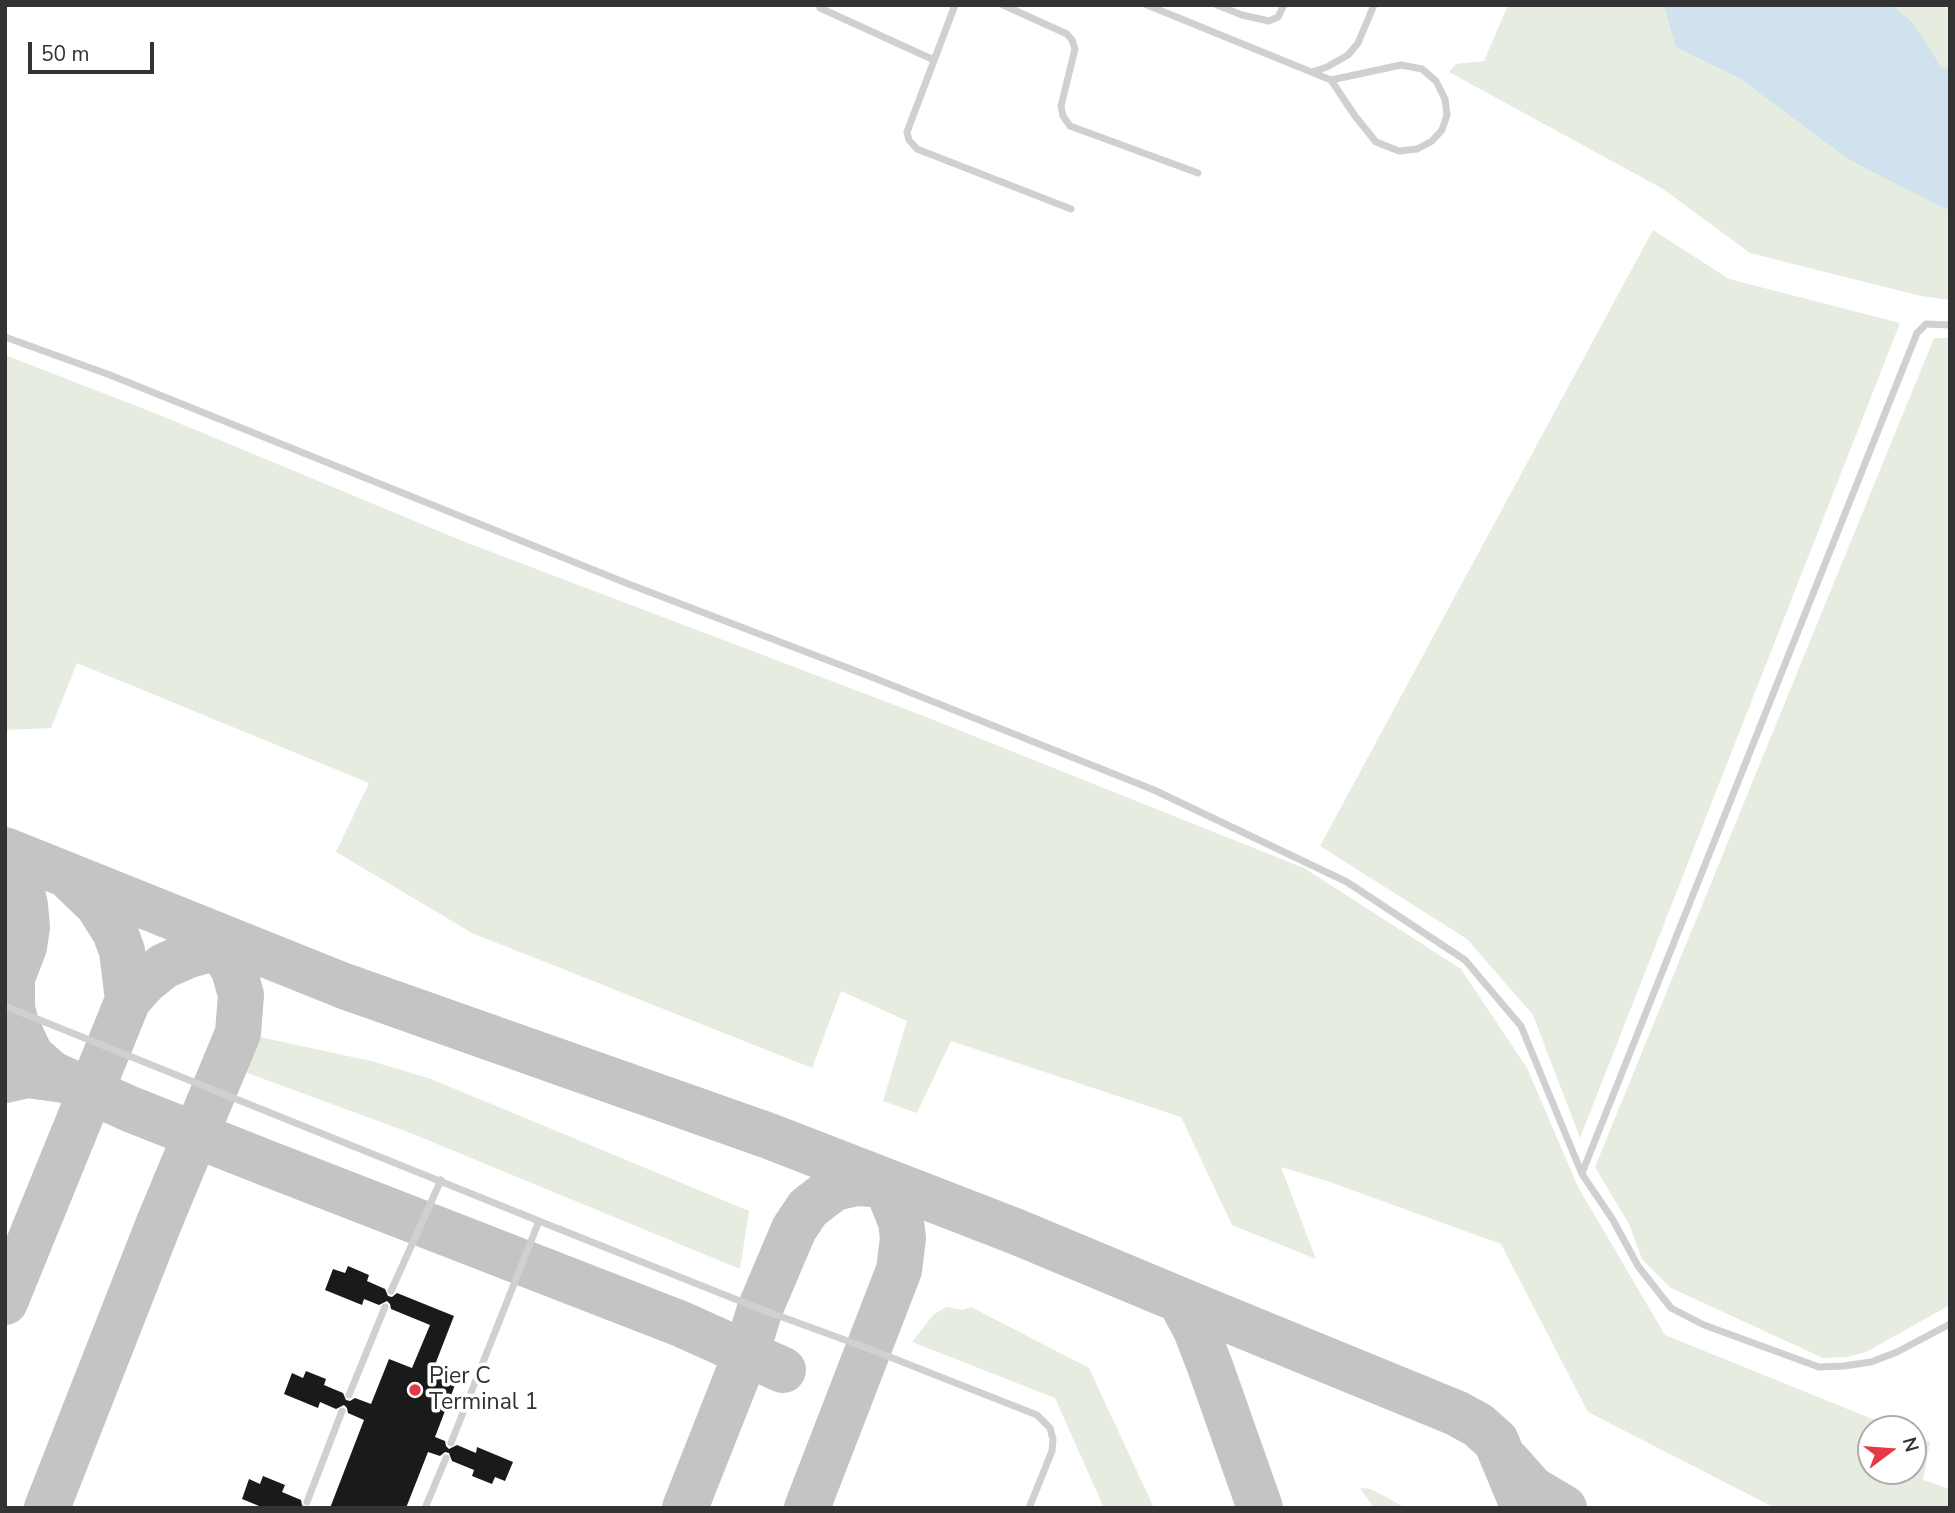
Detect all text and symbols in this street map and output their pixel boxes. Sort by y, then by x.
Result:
scale bar [32,28,158,72]
text: 50 m [41,40,90,68]
place label: Pier C Terminal 1 [429,1363,538,1417]
marker: Pier C Terminal 1 [407,1382,423,1398]
north arrow [1857,1415,1927,1485]
text: N [1896,1434,1925,1455]

